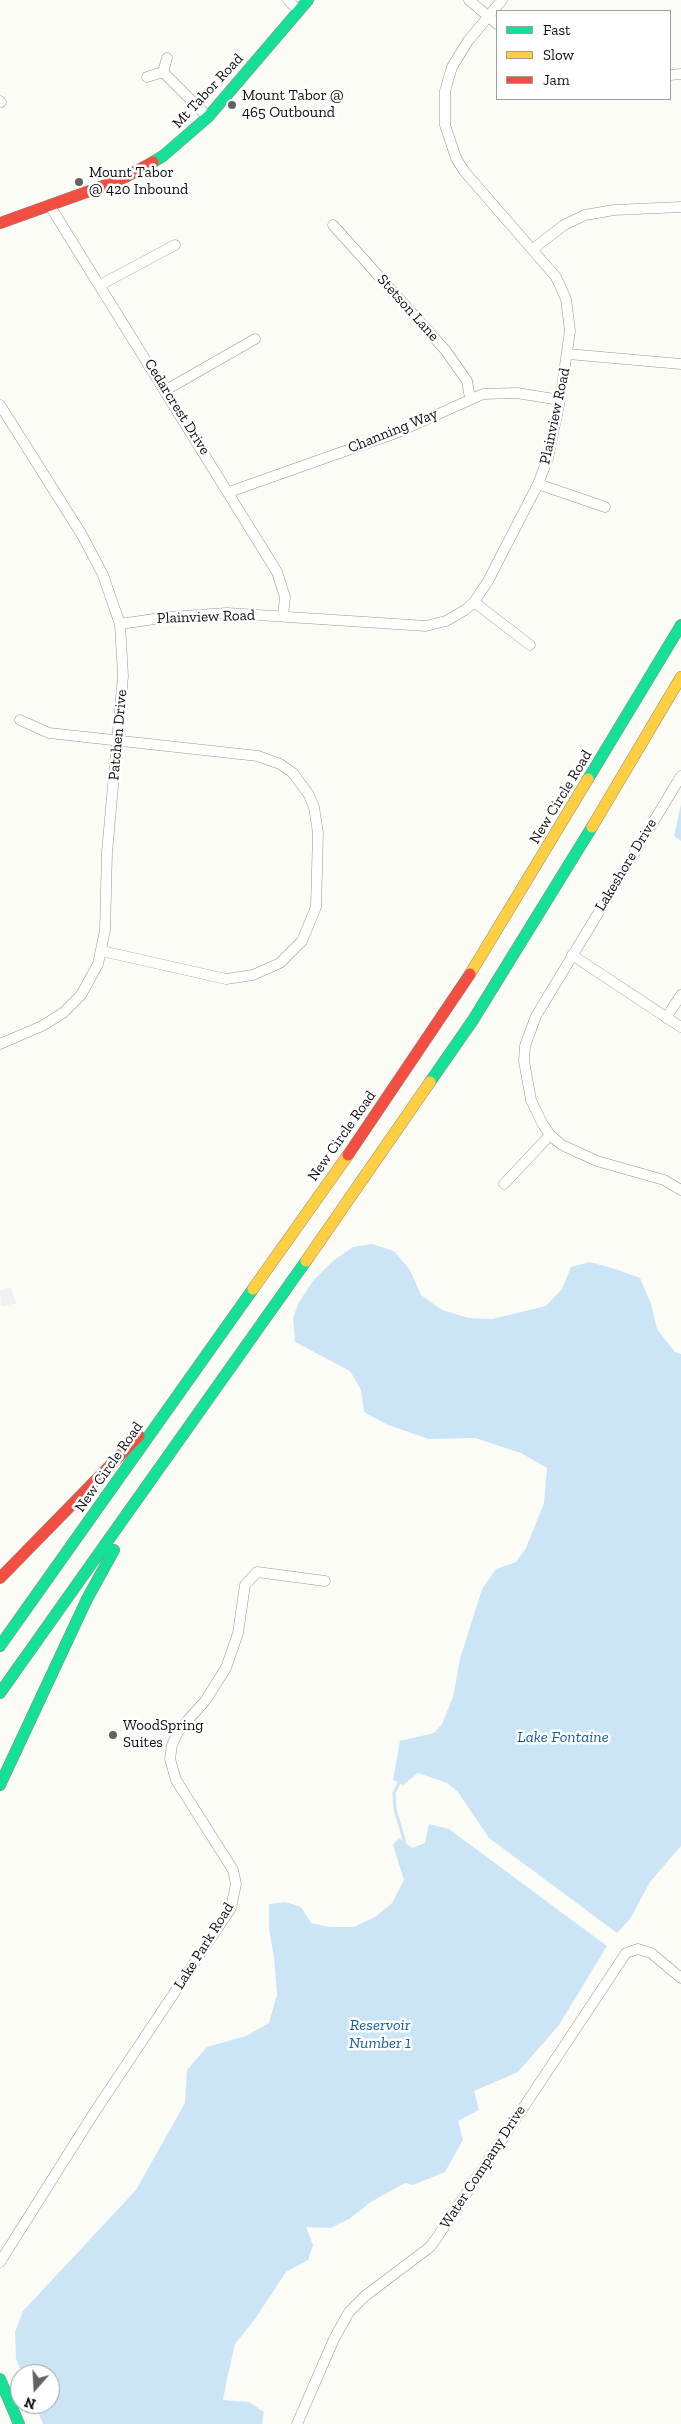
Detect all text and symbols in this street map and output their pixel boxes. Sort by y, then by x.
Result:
legend [496,10,671,100]
text: Fast [543,21,571,39]
text: Slow [543,46,574,64]
street label: Mt Tabor Road [169,50,247,132]
text: Jam [543,71,570,89]
place label: Mount Tabor @ 465 Outbound [242,87,344,122]
marker: Mount Tabor @ 465 Outbound [226,99,238,111]
place label: Mount Tabor @ 420 Inbound [89,164,188,199]
marker: Mount Tabor @ 420 Inbound [73,176,85,188]
street label: Stetson Lane [373,271,443,345]
street label: Cedarcrest Drive [140,356,214,458]
street label: Plainview Road [536,366,574,466]
street label: Channing Way [346,405,440,457]
street label: Plainview Road [157,606,255,628]
street label: Patchen Drive [105,689,131,781]
street label: New Circle Road [526,747,596,847]
street label: Lakeshore Drive [591,815,661,915]
street label: New Circle Road [304,1087,380,1185]
street label: New Circle Road [71,1418,147,1516]
place label: WoodSpring Suites [123,1717,204,1752]
water label: Lake Fontaine [517,1727,609,1747]
marker: WoodSpring Suites [107,1729,119,1741]
street label: Lake Park Road [170,1899,238,1993]
water label: Reservoir Number 1 [349,2015,411,2053]
street label: Water Company Drive [436,2102,530,2232]
north arrow [10,2364,60,2414]
text: N [22,2393,38,2412]

